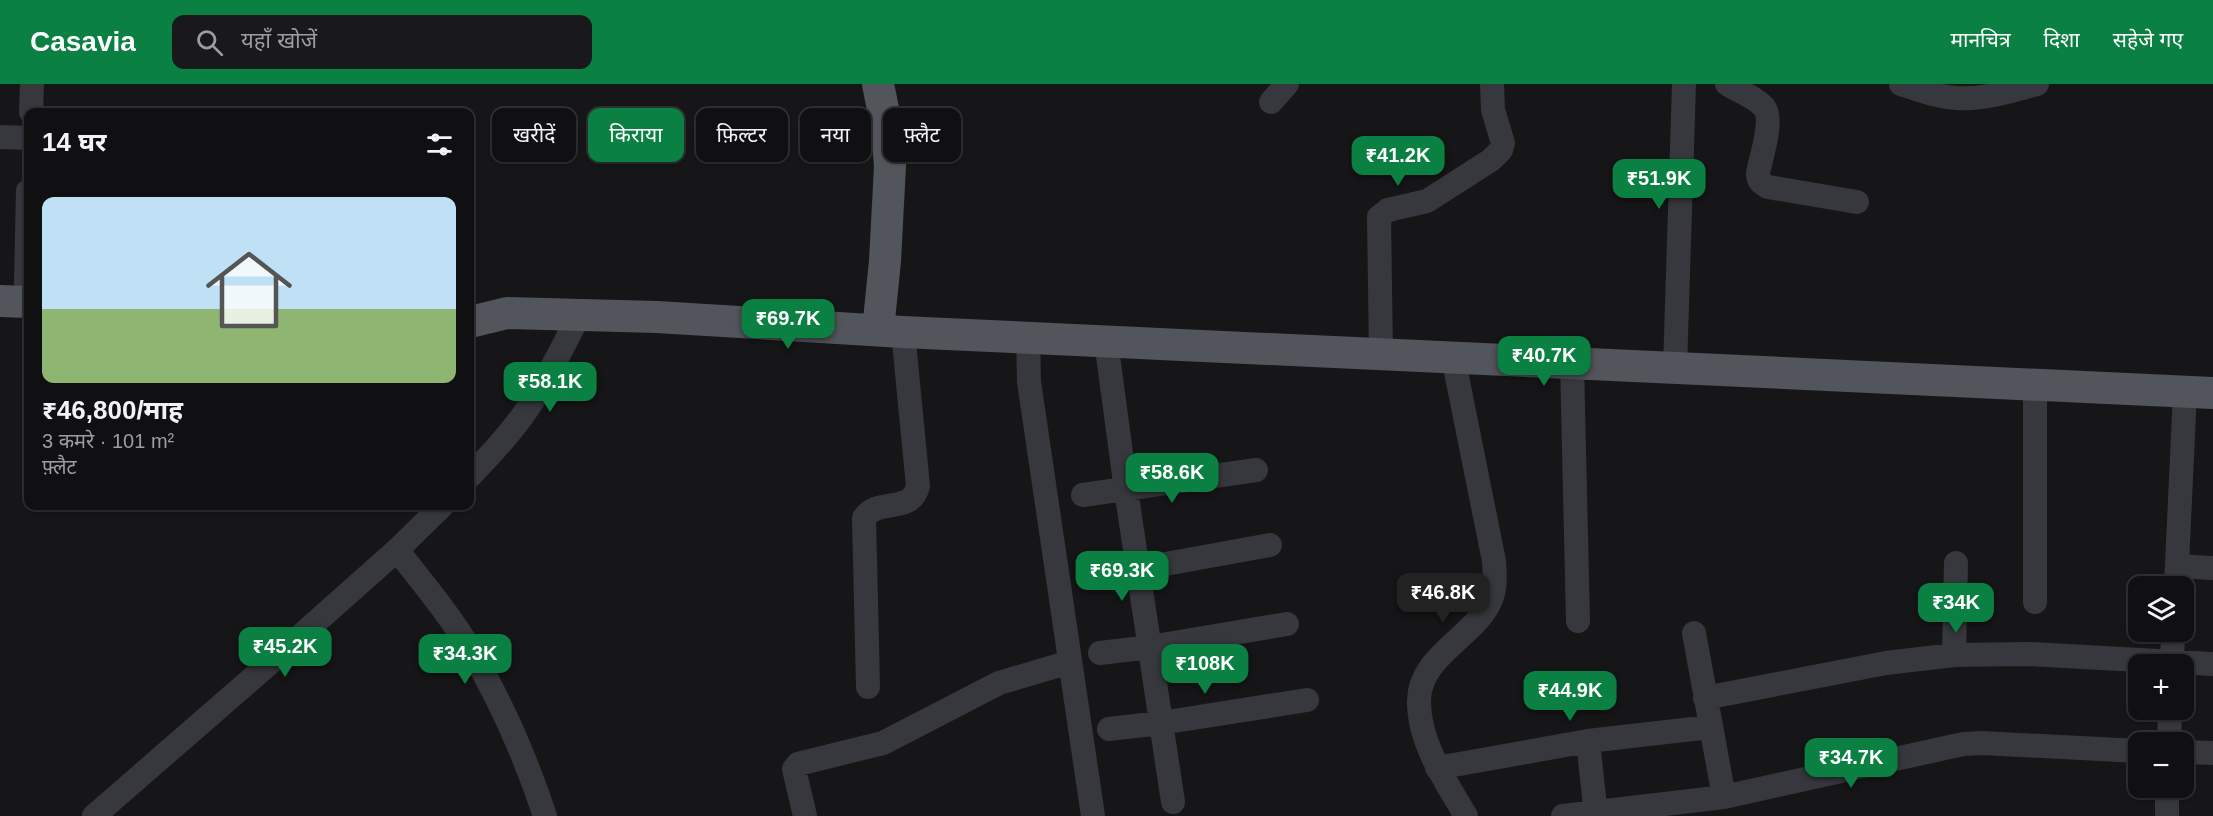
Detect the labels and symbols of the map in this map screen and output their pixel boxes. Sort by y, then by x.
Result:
pin: ₹41.2K [1349,136,1447,187]
pin: ₹51.9K [1610,159,1708,210]
pin: ₹69.7K [739,299,837,350]
pin: ₹40.7K [1495,336,1593,387]
pin: ₹58.1K [501,362,599,413]
pin: ₹58.6K [1123,453,1221,504]
pin: ₹69.3K [1073,551,1171,602]
pin: ₹46.8K [1394,573,1492,624]
pin: ₹34K [1920,583,1992,634]
pin: ₹45.2K [236,627,334,678]
pin: ₹34.3K [416,634,514,685]
pin: ₹108K [1163,644,1247,695]
pin: ₹44.9K [1521,671,1619,722]
pin: ₹34.7K [1802,738,1900,789]

